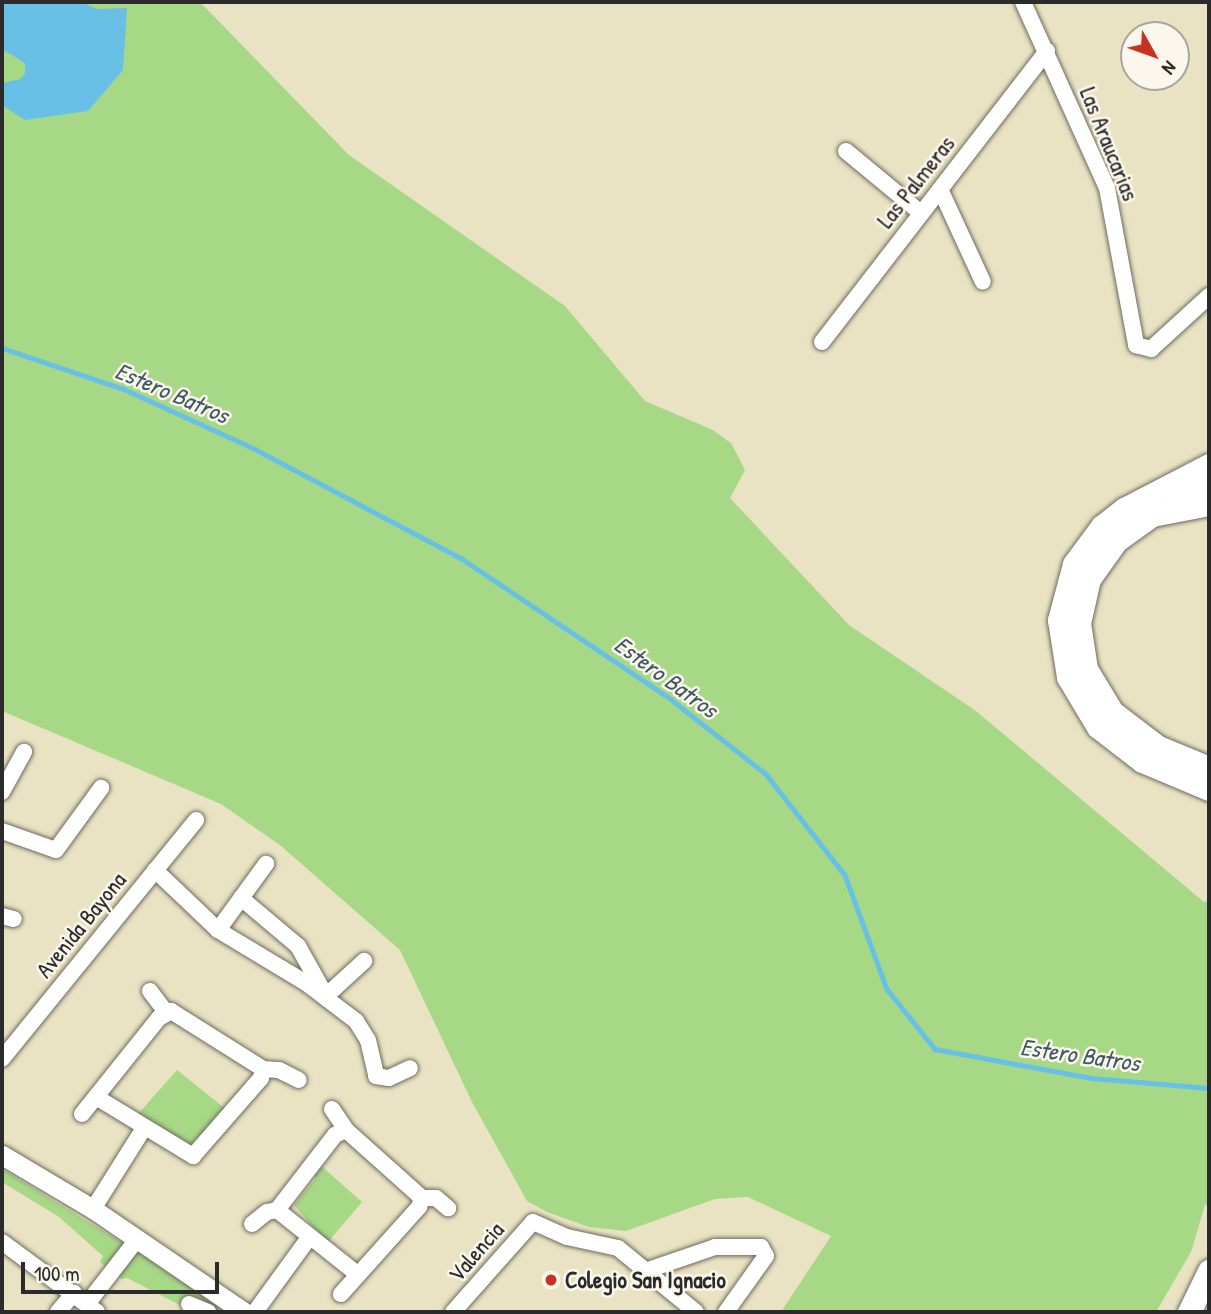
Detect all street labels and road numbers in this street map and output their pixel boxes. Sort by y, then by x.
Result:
street label: Las Araucarias [1074,83,1144,205]
street label: Las Palmeras [871,130,961,234]
street label: Avenida Bayona [30,867,132,983]
street label: Valencia [442,1216,510,1288]

